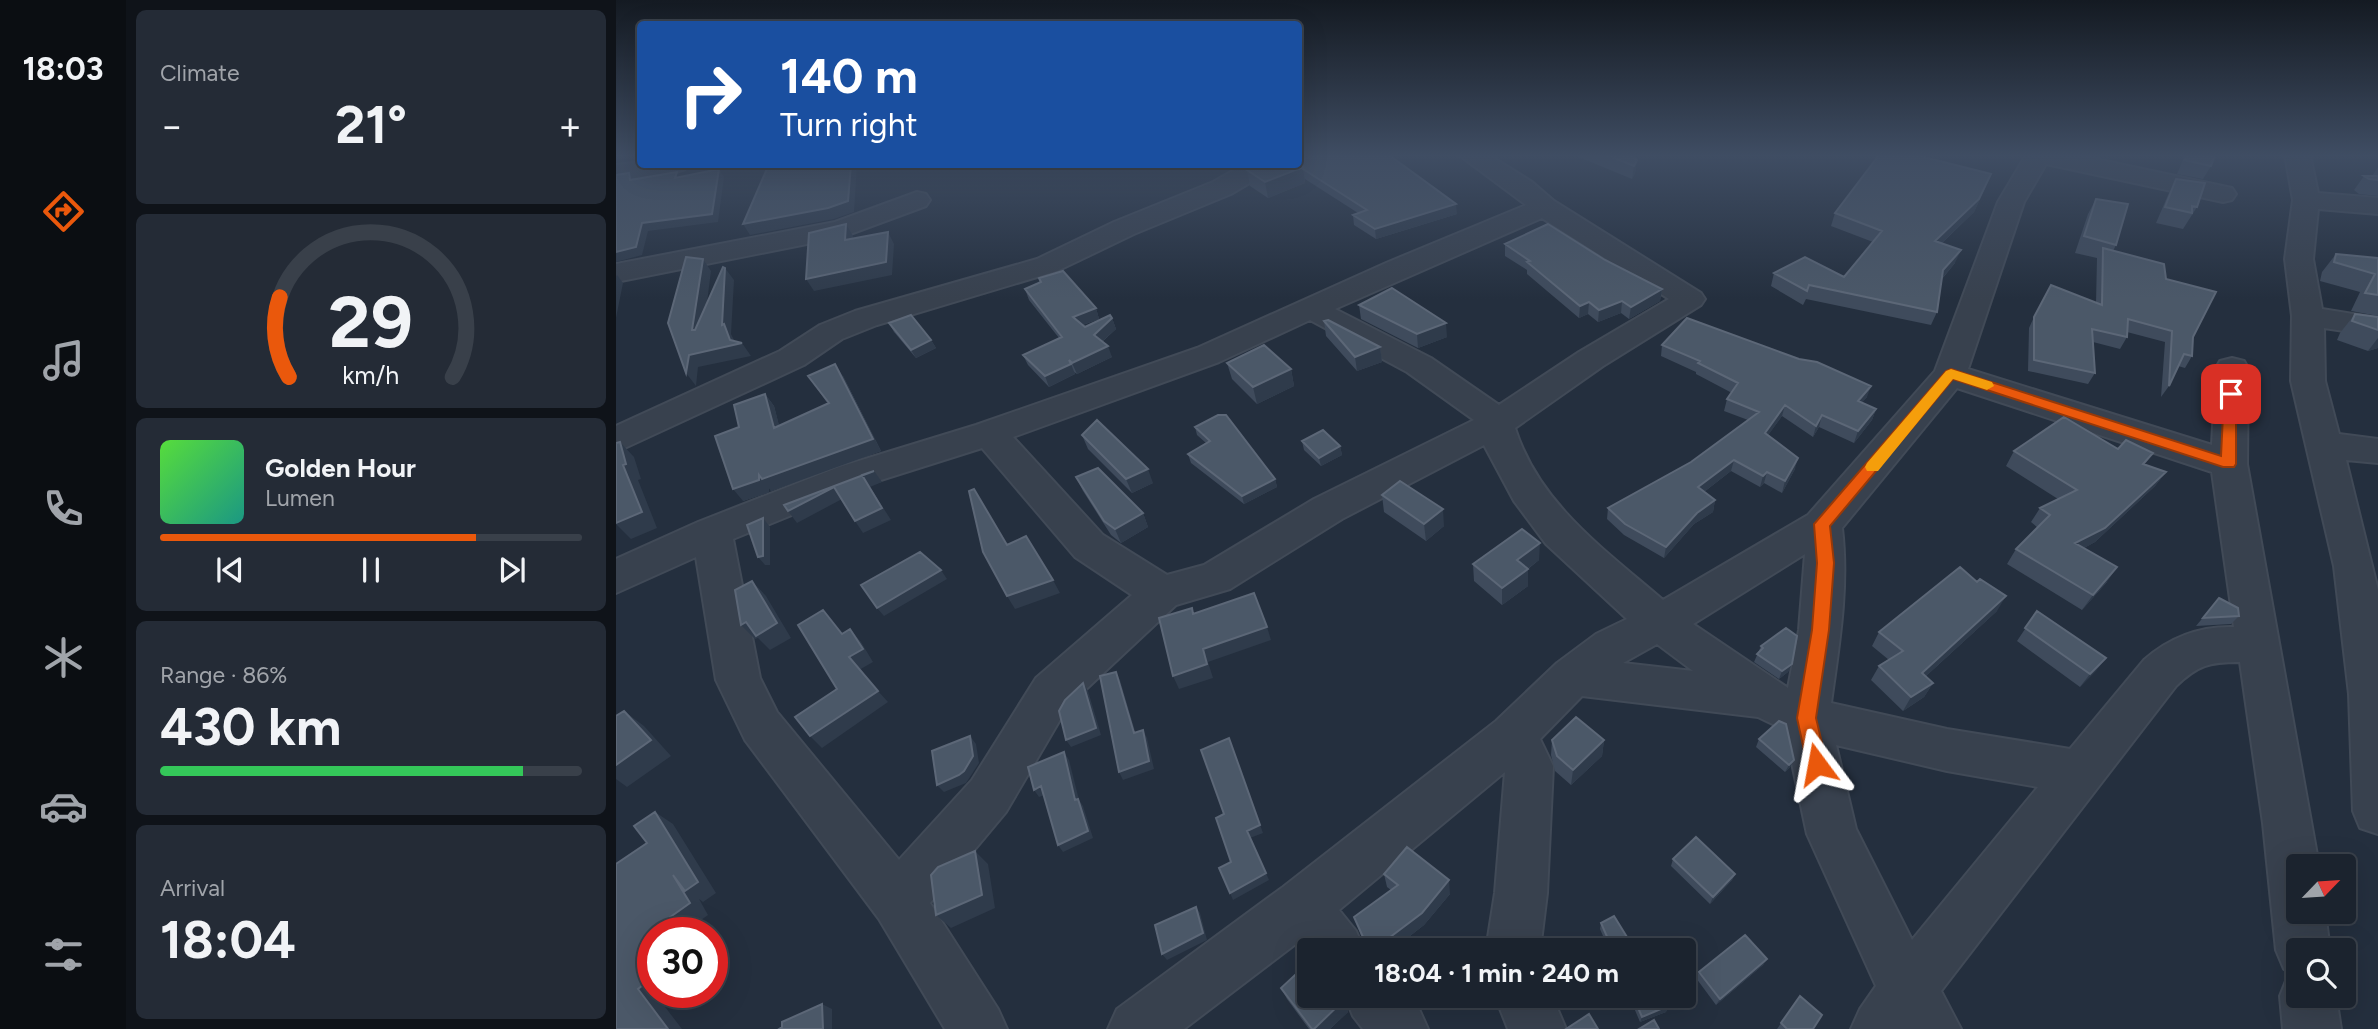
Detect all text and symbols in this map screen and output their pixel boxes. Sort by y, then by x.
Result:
text: 140 m [780,46,918,105]
icon: right [665,49,756,140]
text: 18:03 [22,50,104,88]
text: Climate [160,59,239,87]
text: 21° [335,94,407,156]
text: − [160,103,184,149]
text: + [558,103,582,149]
text: Turn right [780,106,918,144]
icon: directions [39,187,88,236]
text: 29 [329,278,413,365]
icon: music [39,336,88,385]
text: km/h [342,359,400,389]
pin [2201,364,2261,424]
icon: arrive [2212,375,2250,413]
text: Golden Hour [265,452,416,484]
icon: phone [39,484,88,533]
text: Lumen [265,484,335,512]
icon: previous [211,551,249,589]
icon: pause [352,551,390,589]
icon: next [493,551,531,589]
icon: climate [39,633,88,682]
text: Range · 86% [160,661,287,689]
text: 430 km [160,696,341,758]
position arrow [1780,727,1854,801]
icon: car [39,782,88,831]
north arrow [2286,854,2356,924]
map controls [2286,854,2356,1008]
text: Arrival [160,874,225,902]
text: 18:04 [160,909,296,971]
speed limit sign: 30 [637,917,728,1008]
icon: filters [39,930,88,979]
button: search [2286,938,2356,1008]
text: 18:04 · 1 min · 240 m [1374,957,1619,989]

